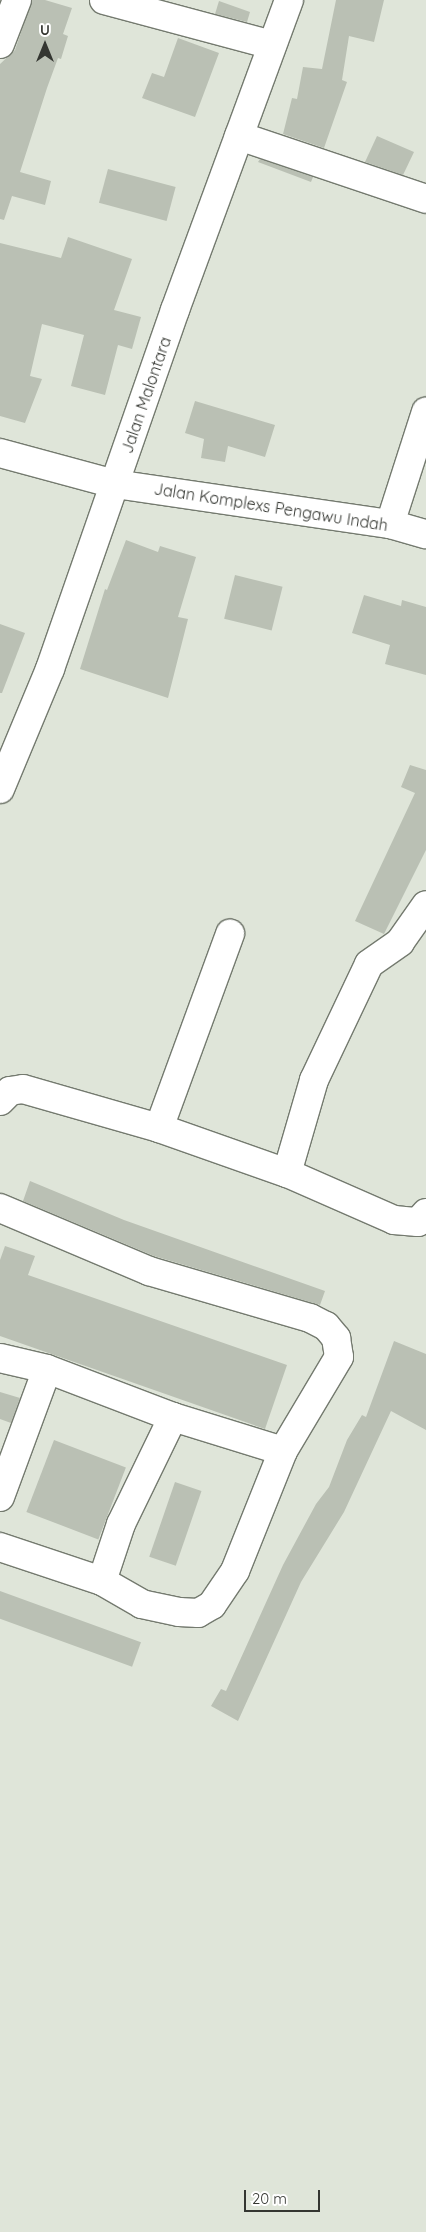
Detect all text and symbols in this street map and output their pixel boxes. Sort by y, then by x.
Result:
north arrow [20,20,70,70]
text: U [40,21,50,39]
street label: Jalan Malontara [117,334,175,456]
street label: Jalan Komplexs Pengawu Indah [153,479,389,535]
scale bar [246,2180,322,2212]
text: 20 m [252,2189,287,2208]

